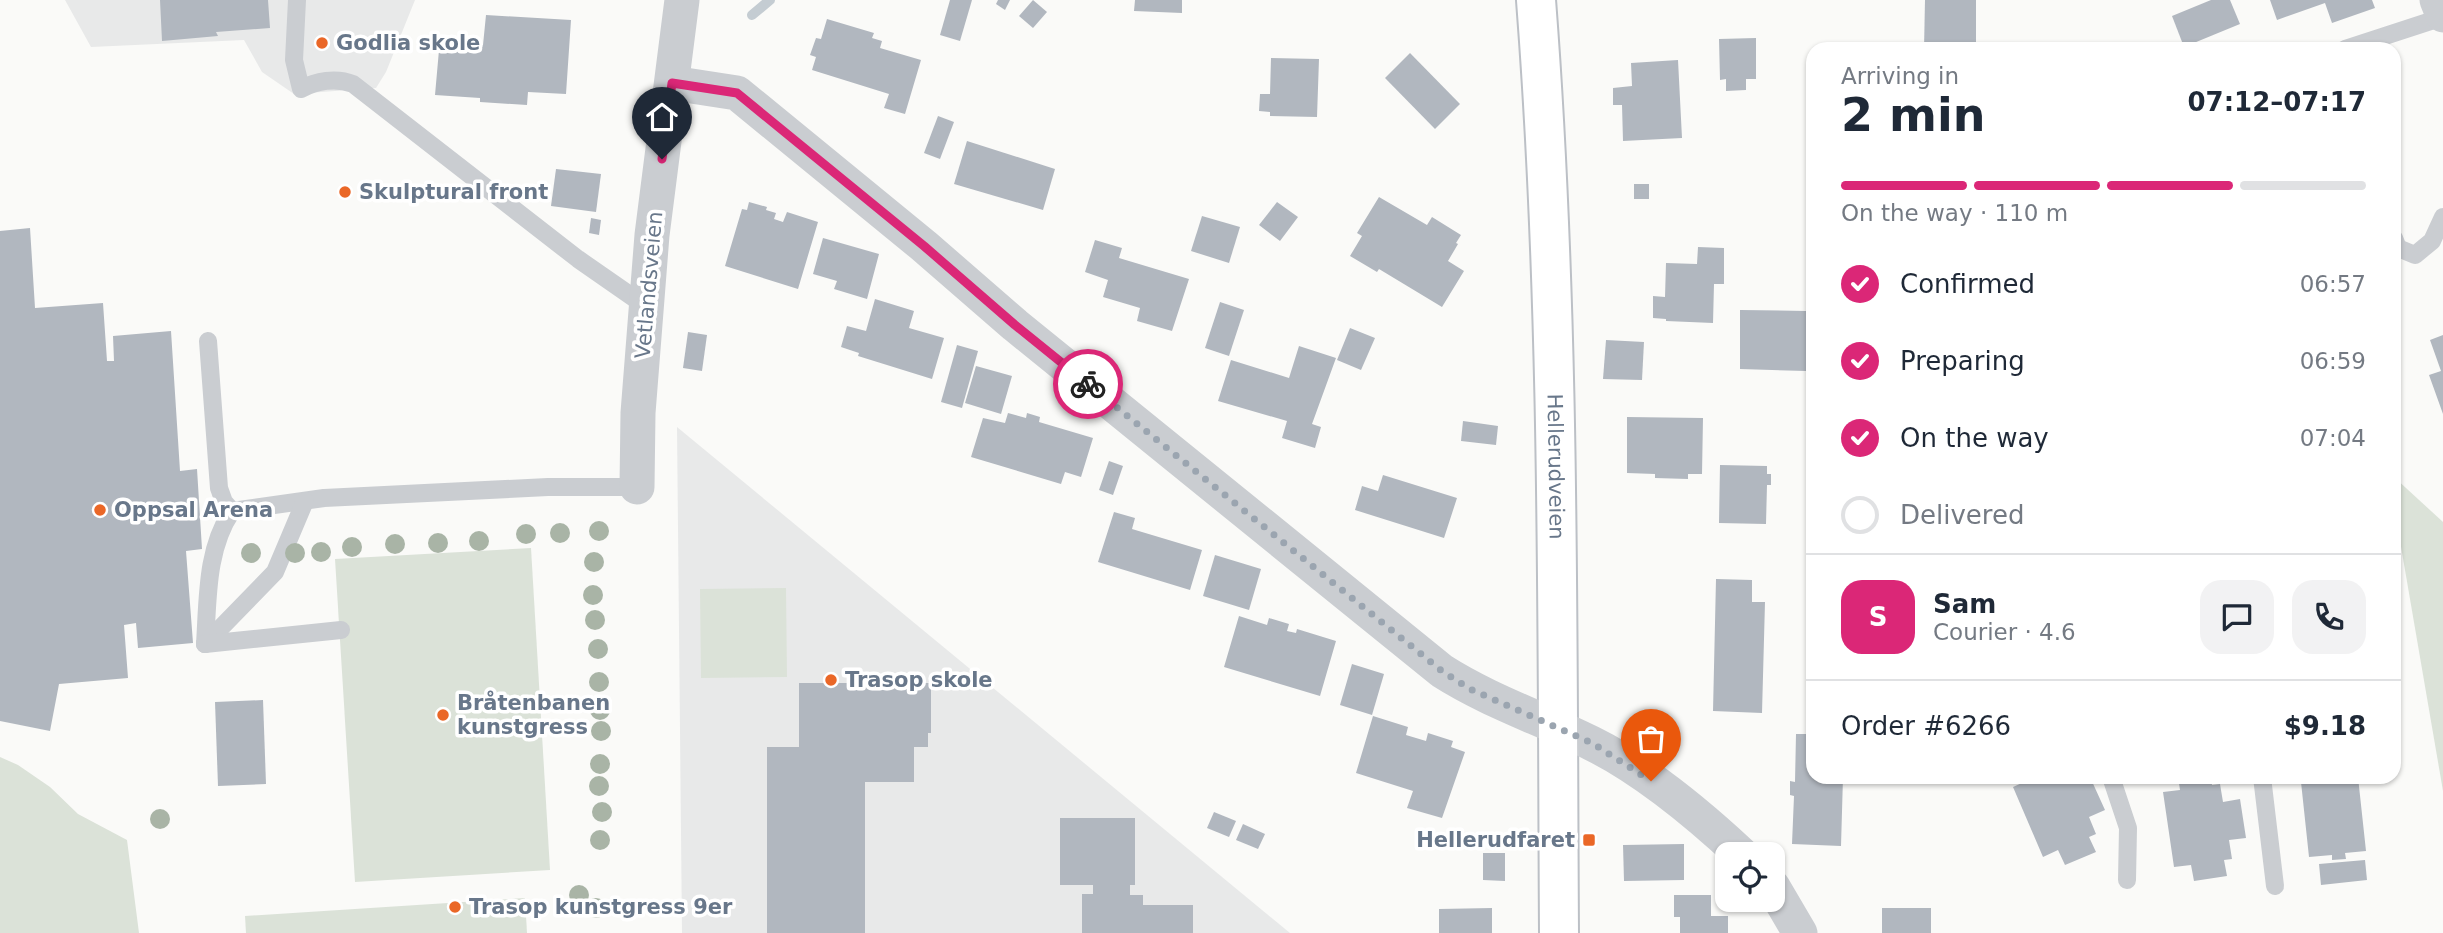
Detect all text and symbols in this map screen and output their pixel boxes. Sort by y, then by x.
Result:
place label: Godlia skole [336,31,480,55]
marker: Godlia skole [314,35,330,51]
text: Arriving in [1841,63,1959,89]
pin [632,87,692,159]
text: 07:12–07:17 [2187,87,2366,117]
text: 2 min [1841,88,1985,142]
icon: home [643,98,681,136]
place label: Skulptural front [359,180,548,204]
marker: Skulptural front [337,184,353,200]
text: On the way · 110 m [1841,200,2068,226]
street label: Vetlandsveien [631,210,667,360]
icon: check [1841,265,1879,303]
text: Confirmed [1900,269,2035,299]
text: 06:57 [2300,271,2366,297]
icon: check [1841,342,1879,380]
text: Preparing [1900,346,2025,376]
text: 06:59 [2300,348,2366,374]
courier [1053,349,1123,419]
icon: bike [1069,365,1107,403]
street label: Hellerudveien [1542,393,1569,540]
icon: check [1841,419,1879,457]
text: On the way [1900,423,2049,453]
text: 07:04 [2300,425,2366,451]
place label: Oppsal Arena [114,498,273,522]
text: Delivered [1900,500,2024,530]
marker: Oppsal Arena [92,502,108,518]
button: chat [2200,580,2274,654]
button: phone [2292,580,2366,654]
text: Sam [1933,589,1996,619]
text: S [1869,602,1887,632]
text: Courier · 4.6 [1933,619,2076,645]
place label: Trasop skole [845,668,993,692]
marker: Trasop skole [823,672,839,688]
place label: Bråtenbanen kunstgress [457,690,610,739]
marker: Bråtenbanen kunstgress [435,707,451,723]
pin [1621,709,1681,781]
text: Order #6266 [1841,711,2011,741]
text: $9.18 [2284,711,2366,741]
icon: bag [1632,720,1670,758]
place label: Hellerudfaret [1416,828,1575,852]
marker: Hellerudfaret [1581,832,1597,848]
map controls [1715,842,1785,912]
button: locate [1715,842,1785,912]
place label: Trasop kunstgress 9er [469,895,733,919]
marker: Trasop kunstgress 9er [447,899,463,915]

